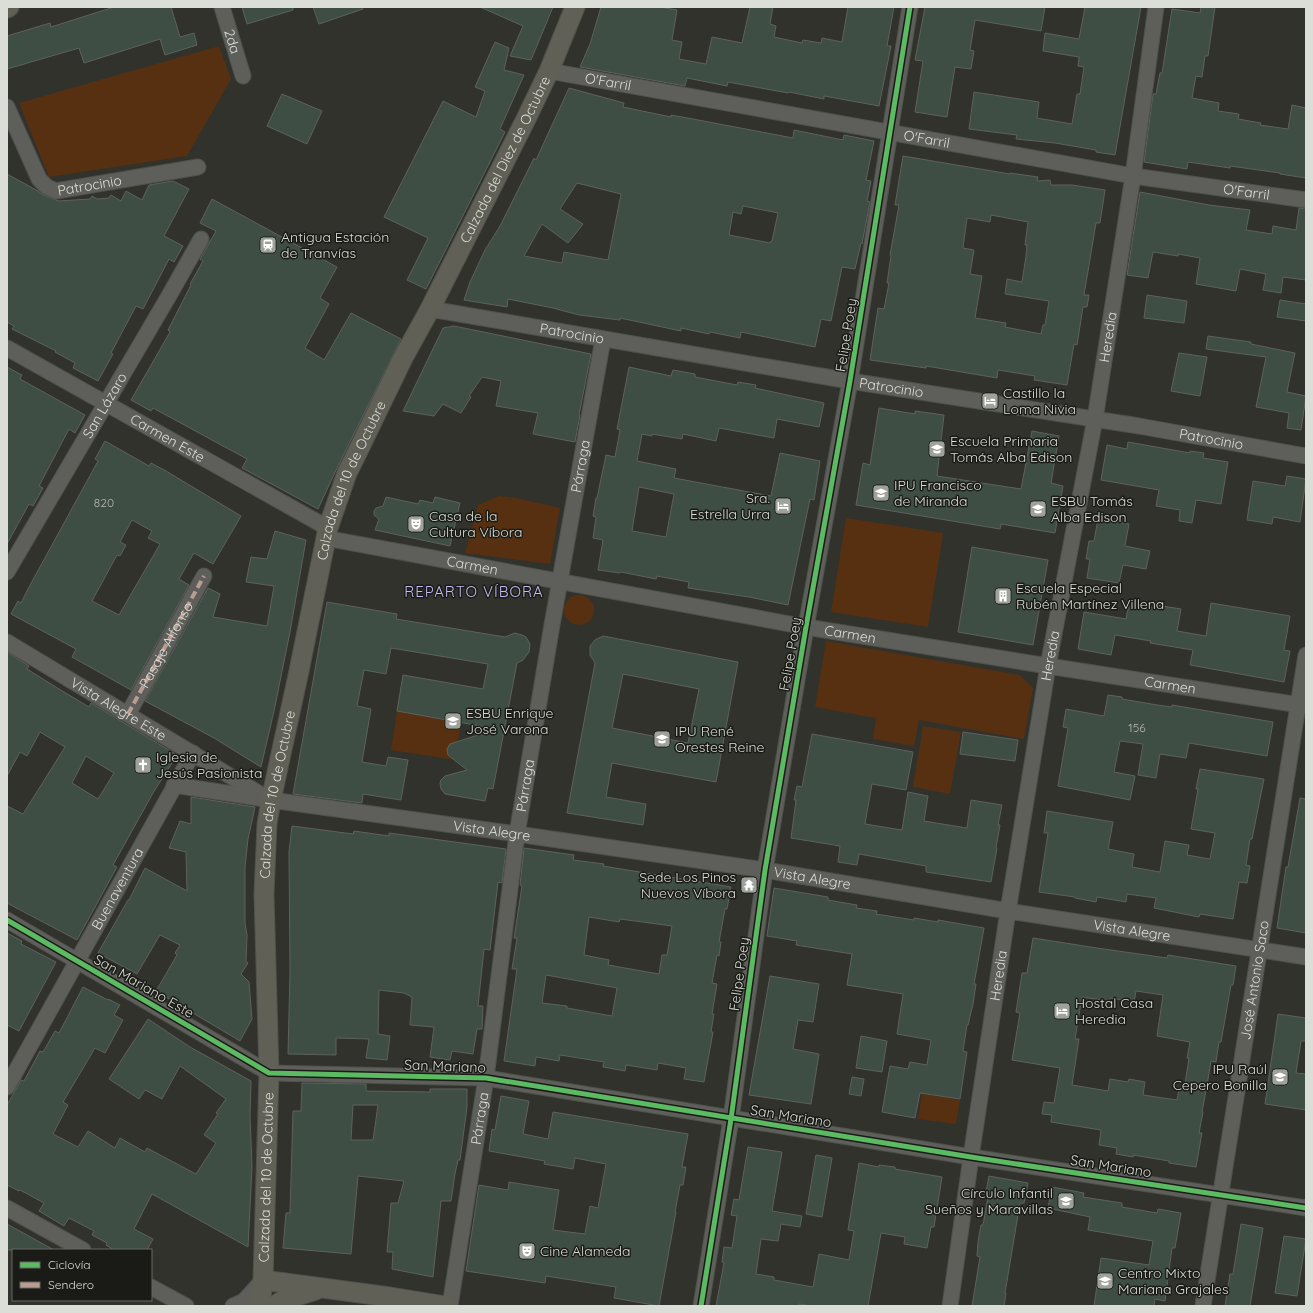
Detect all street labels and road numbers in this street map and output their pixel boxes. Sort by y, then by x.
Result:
street label: 2da [220,27,245,56]
street label: O'Farril [584,69,633,95]
street label: Calzada del Diez de Octubre [456,73,554,246]
street label: O'Farril [902,126,951,152]
street label: Patrocinio [56,171,123,200]
street label: O'Farril [1222,180,1271,204]
street label: Felipe Poey [831,297,861,373]
street label: Heredia [1095,310,1121,363]
street label: Patrocinio [538,319,605,348]
street label: San Lázaro [78,369,131,442]
street label: Patrocinio [858,374,925,401]
street label: Calzada del 10 de Octubre [313,398,390,562]
street label: Carmen Este [127,410,208,466]
street label: Patrocinio [1178,424,1245,454]
street label: Párraga [567,439,594,494]
street label: Carmen [445,552,500,579]
street label: Pasaje Alfonso [135,598,197,691]
street label: Felipe Poey [775,616,805,692]
street label: Carmen [823,621,877,647]
street label: Heredia [1037,629,1064,682]
street label: Carmen [1143,672,1197,698]
street label: Vista Alegre Este [67,673,170,745]
street label: Calzada del 10 de Octubre [256,709,299,879]
street label: Párraga [512,758,538,813]
street label: Vista Alegre [452,816,532,845]
street label: Buenaventura [87,844,147,933]
street label: Vista Alegre [772,863,852,893]
street label: Vista Alegre [1092,915,1172,945]
street label: José Antonio Saco [1236,919,1273,1041]
street label: Felipe Poey [725,936,753,1012]
street label: Heredia [986,949,1011,1002]
street label: San Mariano Este [91,950,197,1022]
street label: San Mariano [404,1056,486,1076]
street label: Párraga [467,1091,493,1146]
street label: Calzada del 10 de Octubre [255,1092,277,1263]
street label: San Mariano [749,1101,833,1131]
street label: San Mariano [1069,1151,1153,1181]

